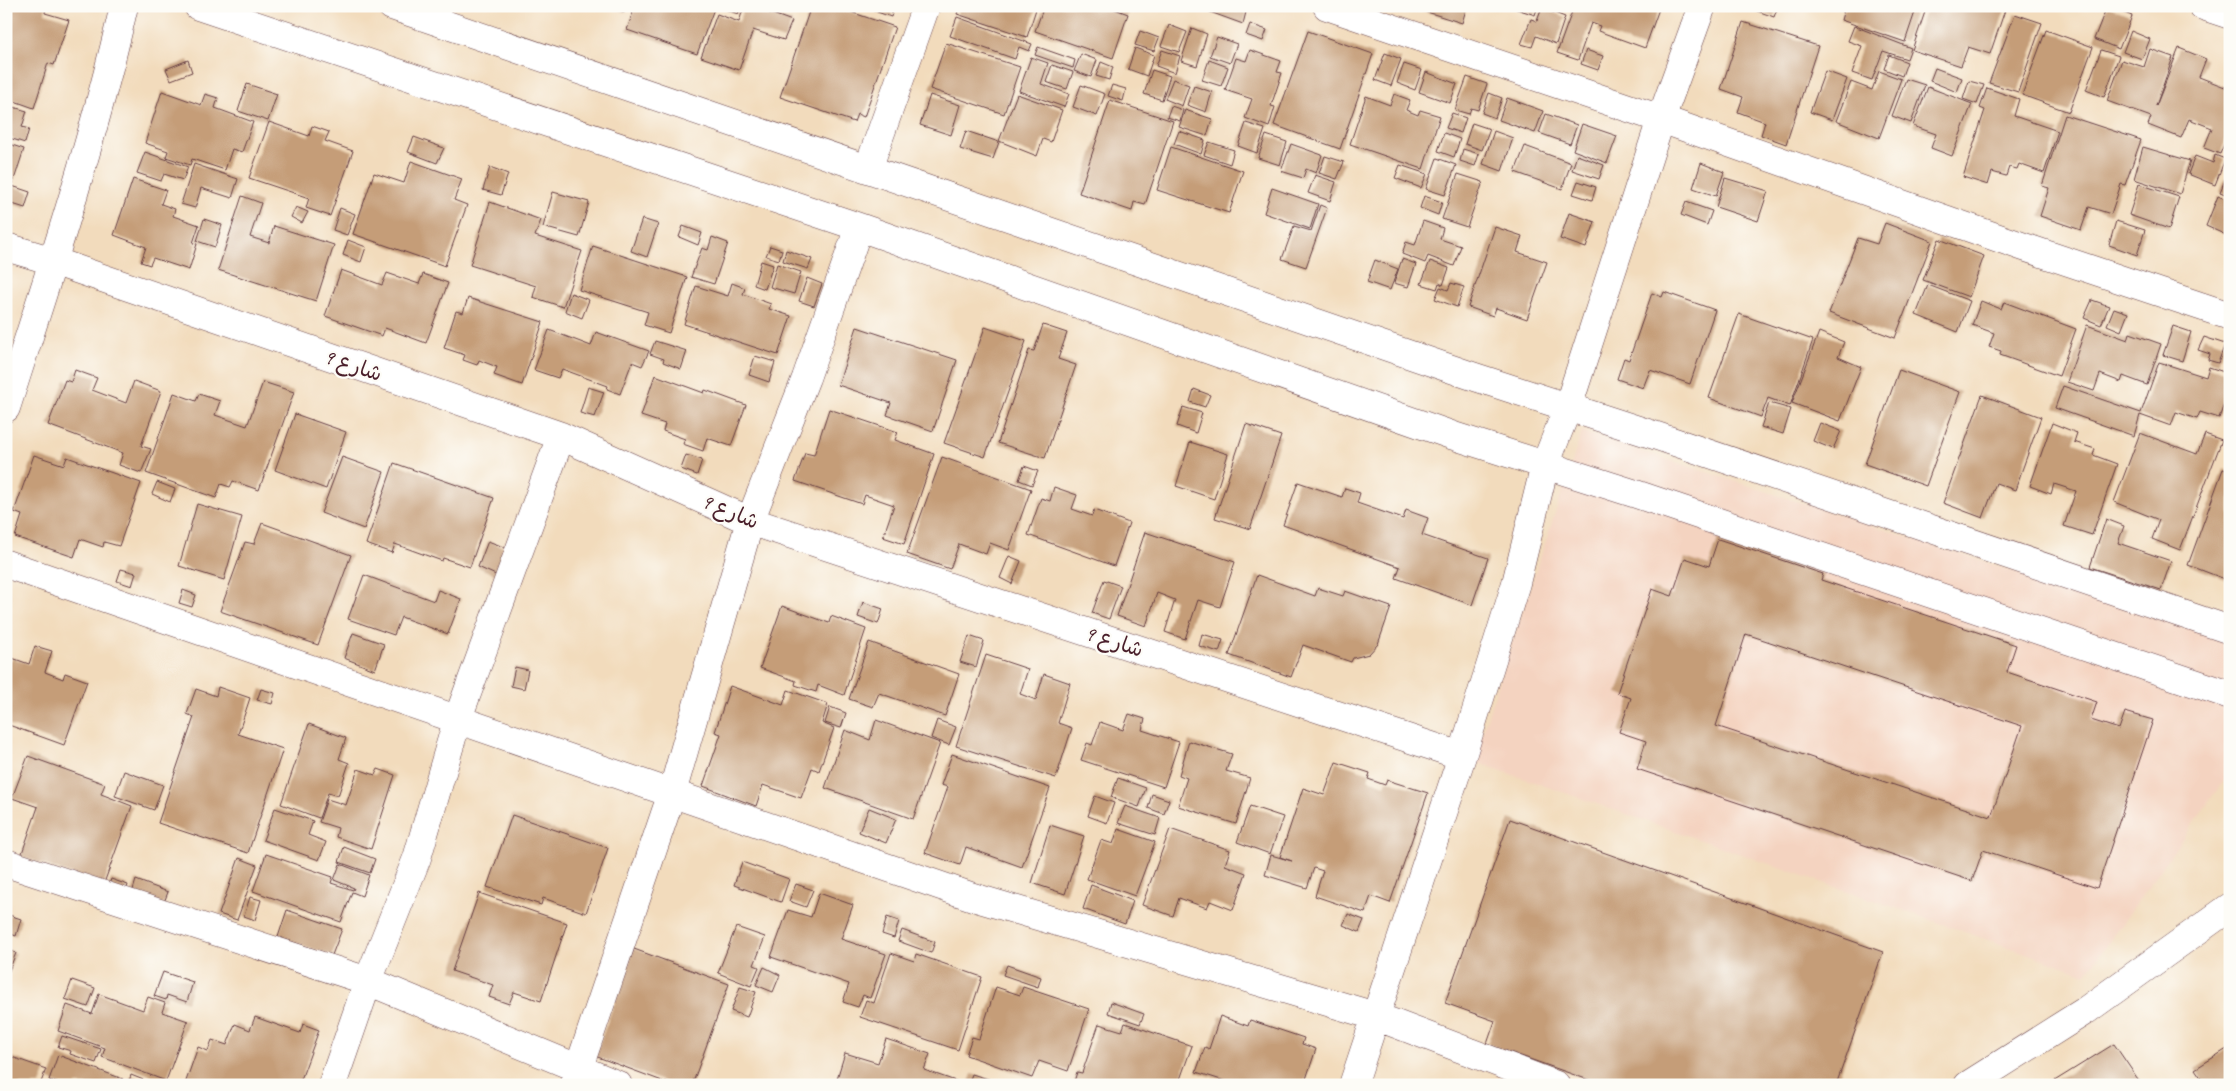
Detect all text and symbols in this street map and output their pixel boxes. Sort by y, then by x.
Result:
street label: شارع 9 [320,343,386,389]
street label: شارع 9 [697,487,763,537]
street label: شارع 9 [1081,619,1147,665]

